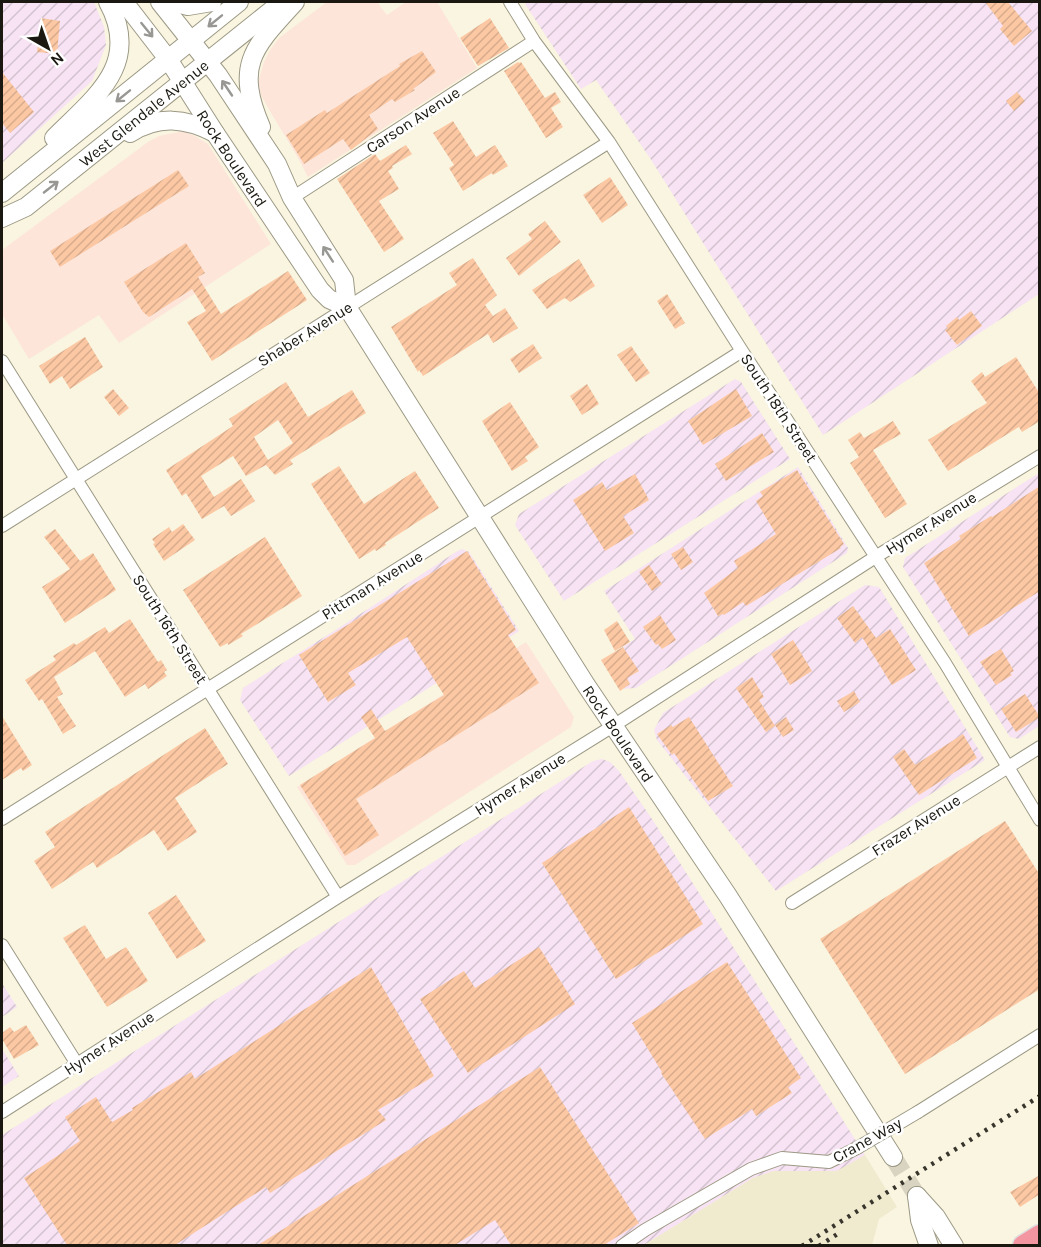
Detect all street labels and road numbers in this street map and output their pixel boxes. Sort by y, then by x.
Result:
street label: West Glendale Avenue [75,55,212,170]
street label: Carson Avenue [363,83,463,157]
street label: Rock Boulevard [193,106,271,210]
street label: Shaber Avenue [254,297,356,371]
street label: South 18th Street [737,350,821,466]
street label: Hymer Avenue [882,487,980,559]
street label: Pittman Avenue [318,546,426,624]
street label: South 16th Street [129,571,211,687]
street label: Rock Boulevard [579,681,658,786]
street label: Hymer Avenue [471,748,569,820]
street label: Frazer Avenue [868,790,964,860]
street label: Hymer Avenue [60,1007,158,1079]
street label: Crane Way [829,1113,905,1167]

